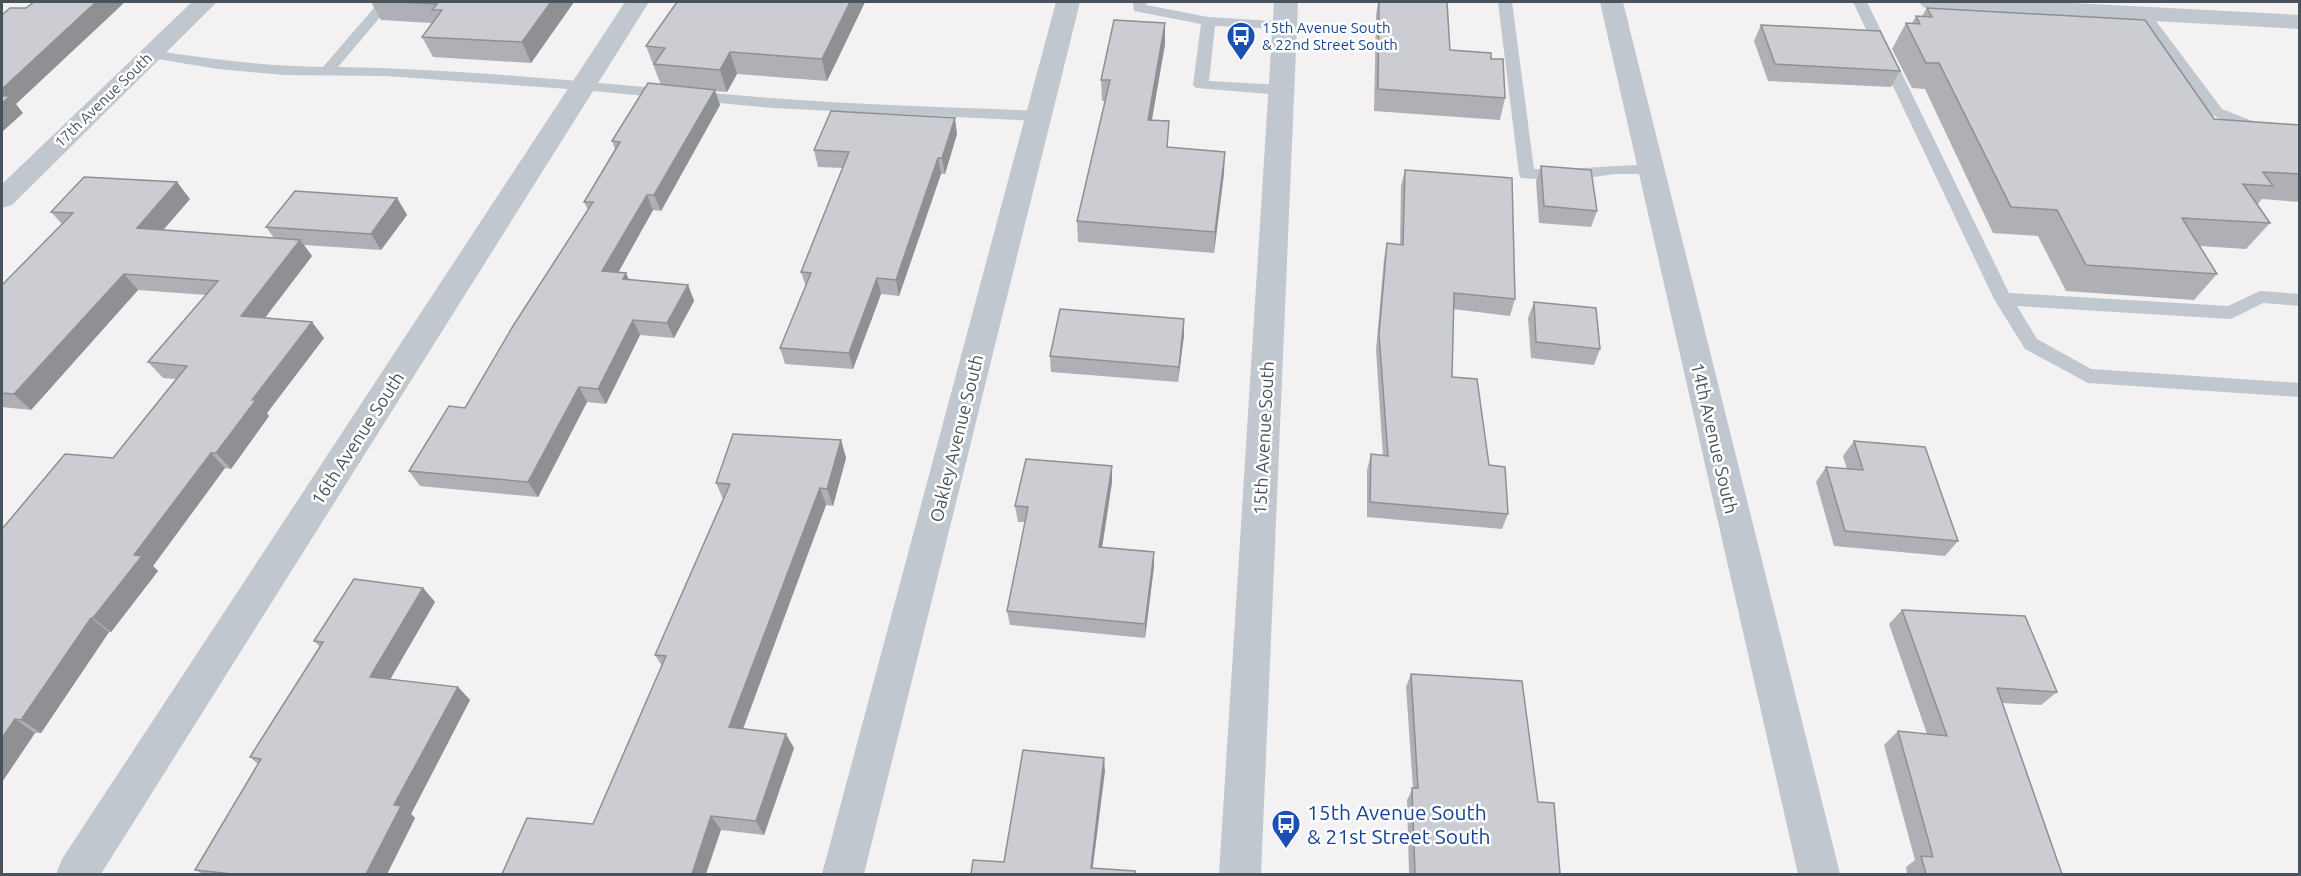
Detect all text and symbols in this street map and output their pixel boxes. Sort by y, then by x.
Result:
place label: 15th Avenue South & 22nd Street South [1262,19,1398,53]
bus stop icon: 15th Avenue South & 22nd Street South [1225,20,1257,62]
street label: 17th Avenue South [51,49,155,151]
street label: Oakley Avenue South [925,352,987,524]
street label: 15th Avenue South [1249,361,1277,515]
street label: 14th Avenue South [1688,361,1742,515]
street label: 16th Avenue South [307,368,407,508]
place label: 15th Avenue South & 21st Street South [1307,800,1490,848]
bus stop icon: 15th Avenue South & 21st Street South [1270,808,1302,850]

